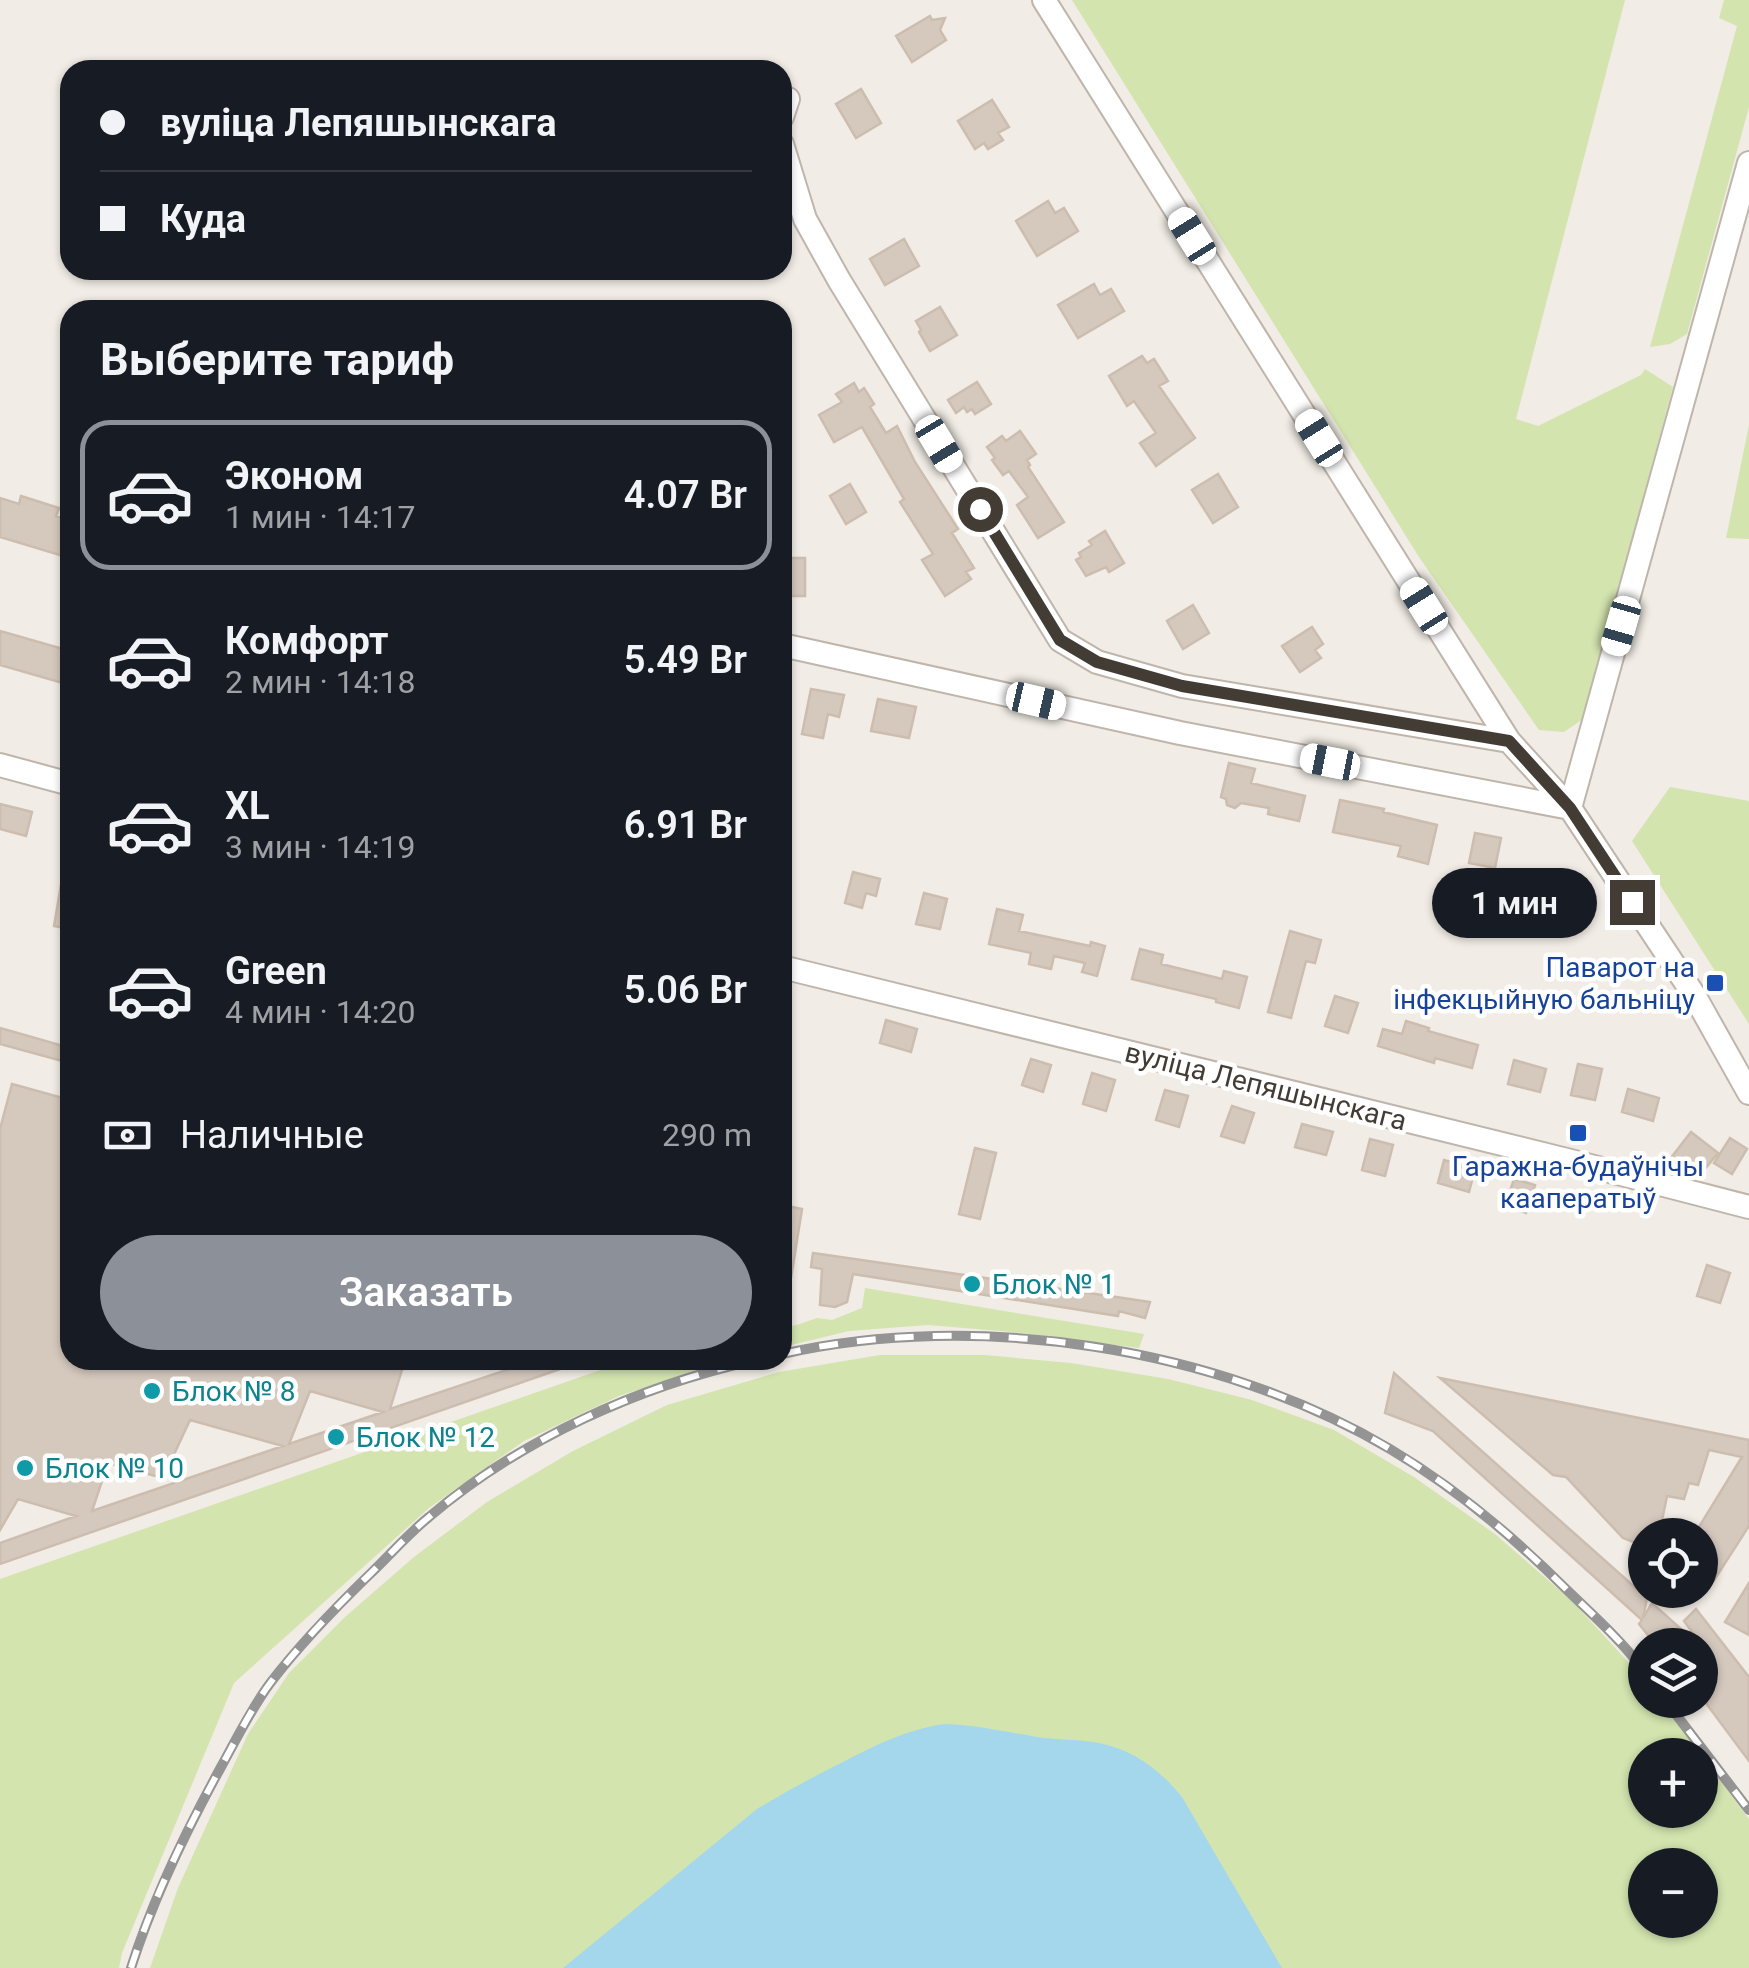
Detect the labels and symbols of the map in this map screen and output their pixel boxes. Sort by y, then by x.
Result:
car [1163,203,1221,269]
car [1290,405,1348,471]
car [911,411,967,477]
route start [958,487,1003,532]
car [1395,573,1453,639]
car [1598,593,1644,659]
car [1003,680,1069,722]
car [1298,742,1362,782]
callout: 1 мин [1432,867,1597,937]
route end [1610,880,1655,925]
place label: Паварот на інфекцыйную бальніцу [1393,951,1695,1016]
marker: Паварот на інфекцыйную бальніцу [1704,972,1726,994]
street label: вуліца Лепяшынскага [1122,1036,1410,1137]
marker: Гаражна-будаўнічы кааператыў [1567,1122,1589,1144]
place label: Гаражна-будаўнічы кааператыў [1452,1150,1704,1215]
place label: Блок № 1 [992,1268,1115,1301]
marker: Блок № 1 [961,1273,983,1295]
place label: Блок № 8 [172,1375,295,1408]
marker: Блок № 8 [141,1380,163,1402]
place label: Блок № 12 [356,1421,495,1454]
marker: Блок № 12 [325,1426,347,1448]
place label: Блок № 10 [45,1452,184,1485]
marker: Блок № 10 [14,1457,36,1479]

